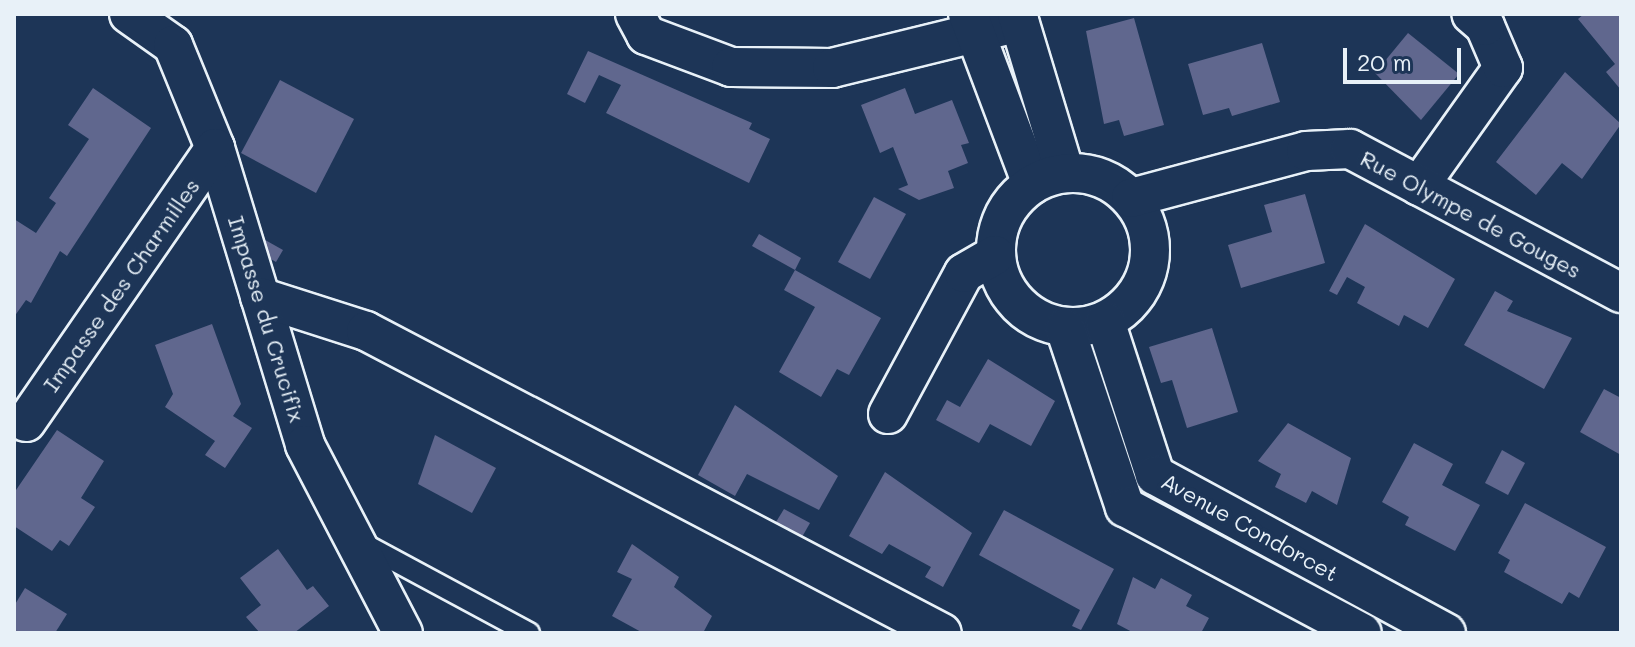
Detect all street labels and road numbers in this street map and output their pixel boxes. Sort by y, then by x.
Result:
street label: Rue Olympe de Gouges [1356,145,1586,283]
street label: Impasse des Charmilles [37,173,205,397]
street label: Impasse du Crucifix [223,213,311,425]
street label: Avenue Condorcet [1157,467,1343,587]

